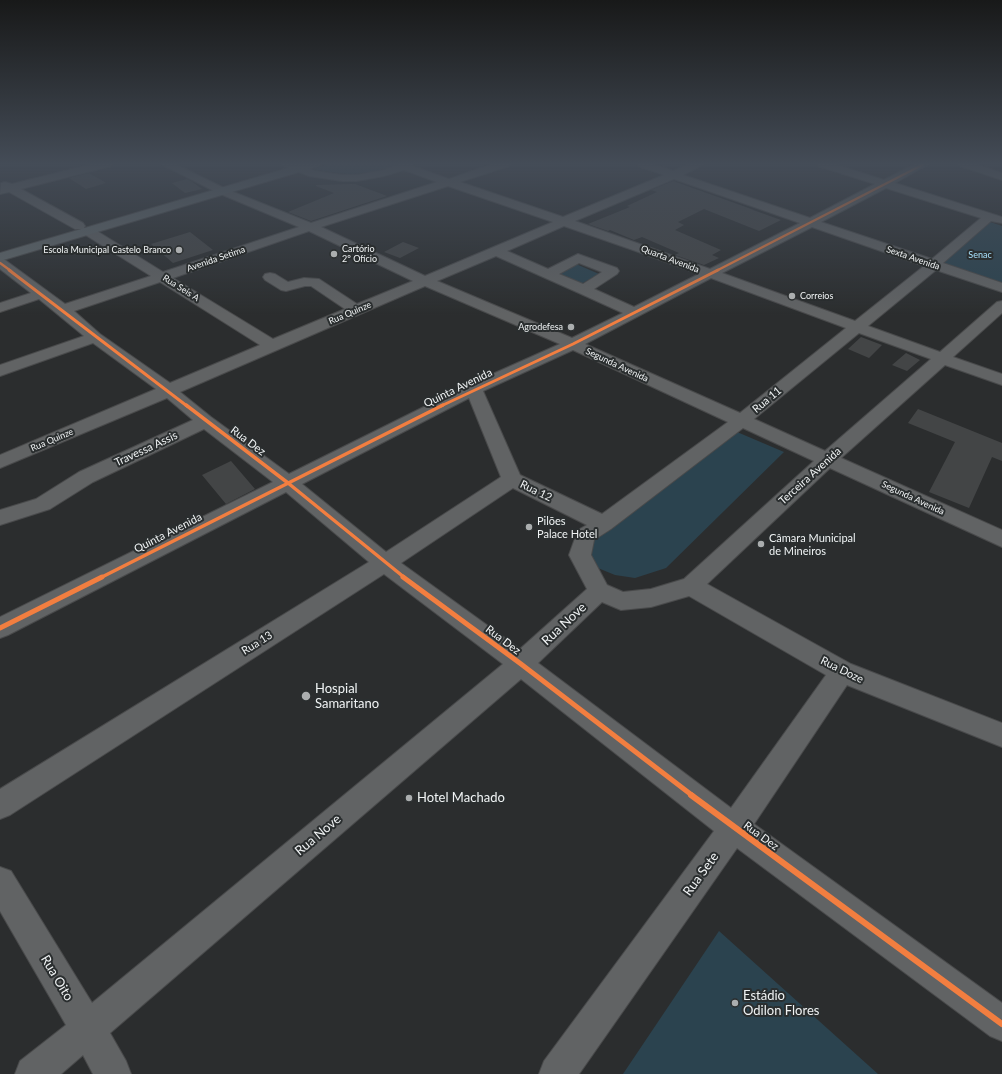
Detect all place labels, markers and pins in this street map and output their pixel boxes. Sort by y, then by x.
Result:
place label: Cartório 2º Ofício [342,244,377,265]
place label: Escola Municipal Castelo Branco [43,245,171,255]
marker: Escola Municipal Castelo Branco [174,245,184,255]
marker: Cartório 2º Ofício [329,249,339,259]
marker: Correios [787,291,797,301]
place label: Correios [800,291,833,301]
place label: Agrodefesa [518,322,563,332]
marker: Agrodefesa [566,322,576,332]
place label: Pilões Palace Hotel [537,514,597,540]
marker: Pilões Palace Hotel [524,522,534,532]
place label: Câmara Municipal de Mineiros [769,531,856,557]
marker: Câmara Municipal de Mineiros [756,539,766,549]
place label: Hospial Samaritano [315,681,379,712]
marker: Hospial Samaritano [300,690,312,702]
place label: Hotel Machado [417,790,505,806]
marker: Hotel Machado [404,793,414,803]
place label: Estádio Odilon Flores [743,988,819,1019]
marker: Estádio Odilon Flores [730,998,740,1008]

